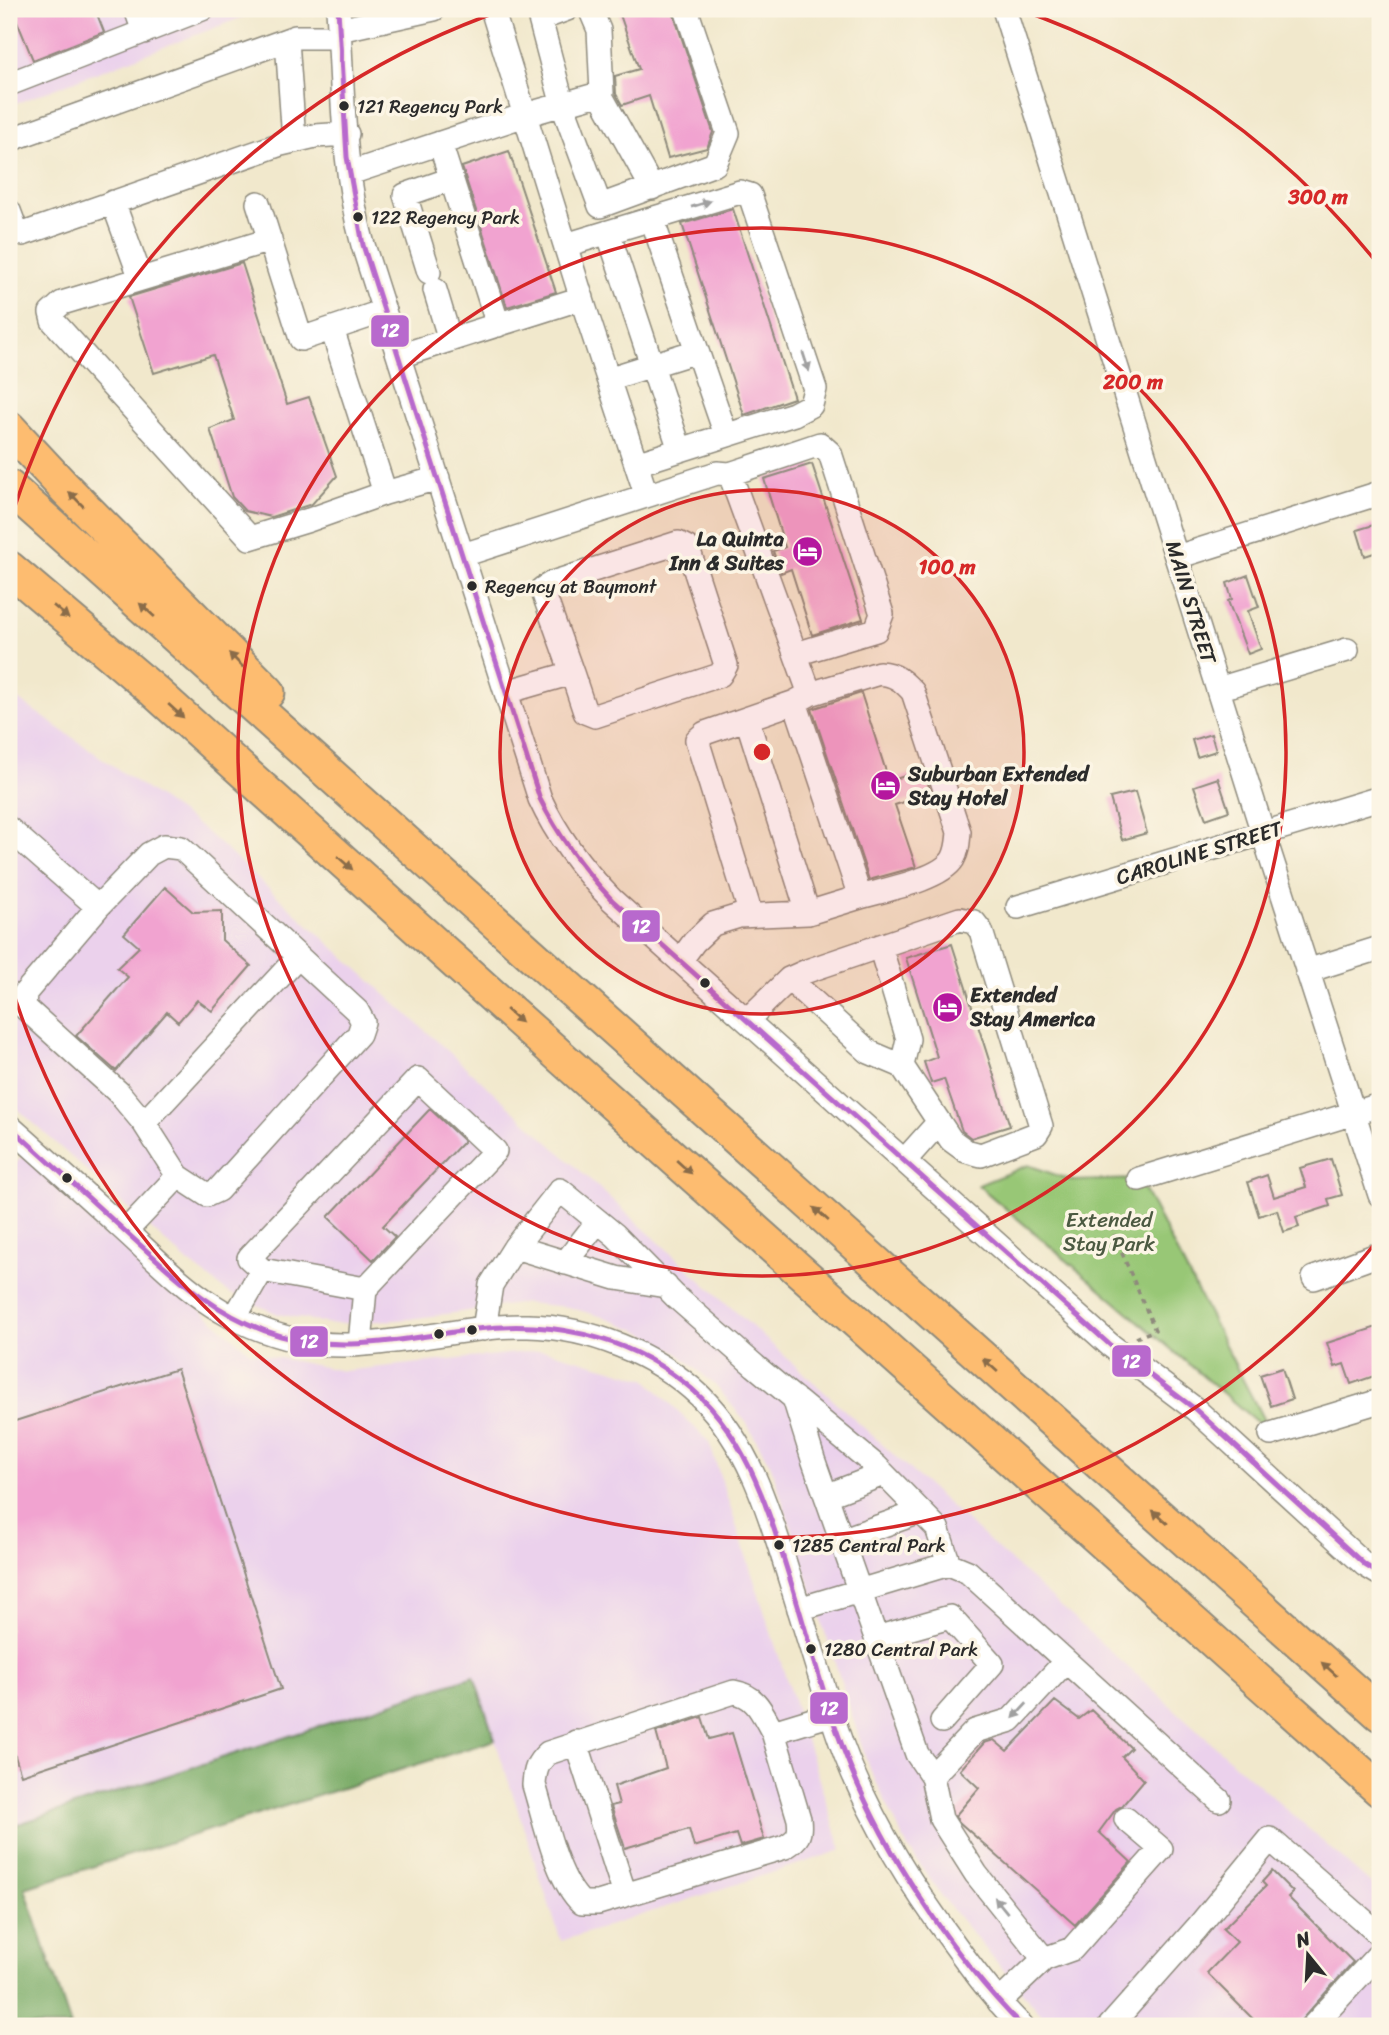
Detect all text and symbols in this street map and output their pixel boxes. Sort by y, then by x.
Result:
place label: 121 Regency Park [357,90,503,123]
marker: 121 Regency Park [337,99,351,113]
text: 300 m [1287,178,1349,216]
one-way arrow [691,198,712,208]
place label: 122 Regency Park [371,201,520,234]
marker: 122 Regency Park [351,210,365,224]
line badge: 12 [370,314,410,348]
text: 12 [380,314,400,347]
one-way arrow [801,352,812,373]
text: 200 m [1102,363,1164,401]
one-way arrow [68,491,84,507]
place label: La Quinta Inn & Suites [669,520,784,582]
hotel icon: La Quinta Inn & Suites [790,534,824,568]
street label: MAIN STREET [1154,536,1228,670]
text: 100 m [918,548,976,586]
place label: Regency at Baymont [485,570,658,603]
marker: Regency at Baymont [465,579,479,593]
one-way arrow [138,602,156,618]
one-way arrow [51,605,69,620]
one-way arrow [229,652,245,669]
one-way arrow [167,703,185,719]
centre of rings [750,740,774,764]
place label: Suburban Extended Stay Hotel [907,755,1090,817]
hotel icon: Suburban Extended Stay Hotel [868,769,902,803]
street label: CAROLINE STREET [1111,809,1289,896]
one-way arrow [336,855,353,871]
line badge: 12 [621,909,661,943]
text: 12 [631,910,651,943]
unlabelled marker [698,976,712,990]
place label: Extended Stay America [969,976,1096,1038]
hotel icon: Extended Stay America [930,990,964,1024]
one-way arrow [505,1008,523,1024]
one-way arrow [675,1159,692,1175]
unlabelled marker [60,1171,74,1185]
park label: Extended Stay Park [1063,1201,1156,1263]
one-way arrow [812,1207,829,1222]
unlabelled marker [465,1323,479,1337]
line badge: 12 [289,1325,329,1358]
text: 12 [299,1325,319,1358]
unlabelled marker [432,1327,446,1341]
line badge: 12 [1111,1344,1152,1378]
text: 12 [1121,1345,1141,1378]
one-way arrow [981,1357,999,1373]
one-way arrow [1151,1509,1169,1525]
place label: 1285 Central Park [792,1529,946,1562]
marker: 1285 Central Park [772,1538,786,1552]
place label: 1280 Central Park [824,1633,978,1666]
marker: 1280 Central Park [804,1642,818,1656]
one-way arrow [1321,1662,1338,1677]
line badge: 12 [809,1691,849,1725]
text: 12 [819,1692,839,1725]
one-way arrow [1012,1702,1028,1719]
one-way arrow [994,1897,1009,1915]
north arrow [1274,1920,1344,1990]
text: N [1291,1921,1315,1957]

